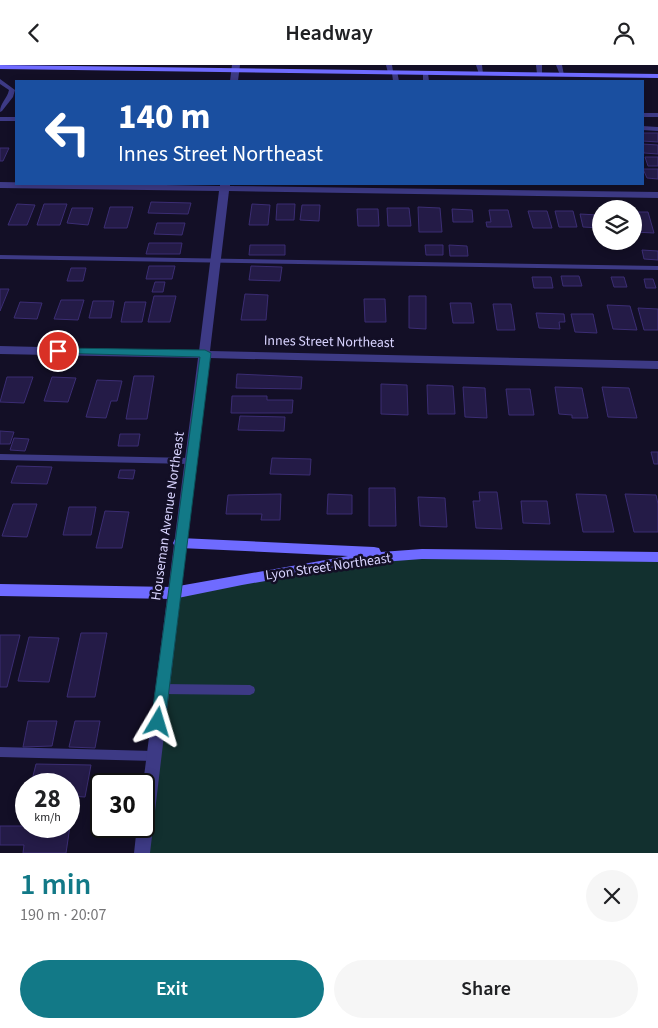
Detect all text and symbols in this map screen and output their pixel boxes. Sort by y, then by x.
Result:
text: Headway [285,17,373,49]
icon: back [20,19,48,47]
icon: person [610,19,638,47]
text: 140 m [118,92,210,142]
icon: left [35,100,100,165]
text: Innes Street Northeast [118,138,323,170]
map controls [592,200,642,250]
button: layers [592,200,642,250]
pin [37,330,79,372]
street label: Innes Street Northeast [264,331,395,353]
icon: arrive [44,337,72,365]
street label: Houseman Avenue Northeast [146,430,190,602]
street label: Lyon Street Northeast [264,548,393,586]
position arrow [131,695,183,747]
speed limit sign: 30 [90,773,155,838]
text: 28 [34,781,61,817]
text: km/h [34,809,61,826]
text: 1 min [20,863,91,906]
button: close [586,870,638,922]
text: 190 m · 20:07 [20,904,107,926]
button: Exit [20,960,324,1018]
button: Share [334,960,638,1018]

